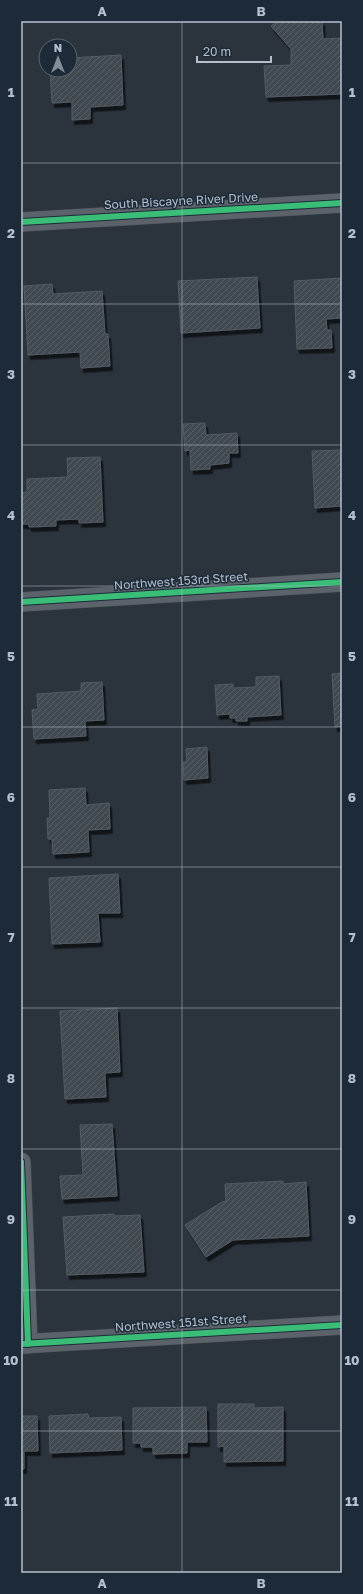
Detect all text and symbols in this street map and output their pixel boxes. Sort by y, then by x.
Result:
text: A [97,3,107,19]
text: B [256,3,266,19]
north arrow [38,38,78,78]
scale bar [197,38,271,64]
text: N [54,41,62,54]
text: 20 m [203,44,231,59]
text: 1 [8,84,15,100]
text: 1 [349,84,356,100]
street label: South Biscayne River Drive [104,189,258,212]
text: 2 [7,225,15,241]
text: 2 [348,225,356,241]
text: 3 [7,366,15,382]
text: 3 [348,366,356,382]
text: 4 [7,507,15,523]
text: 4 [348,507,356,523]
street label: Northwest 153rd Street [113,568,249,593]
text: 5 [7,648,15,664]
text: 5 [348,648,356,664]
text: 6 [7,789,15,805]
text: 6 [348,789,356,805]
text: 7 [7,929,15,945]
text: 7 [348,929,356,945]
text: 8 [7,1070,15,1086]
text: 8 [348,1070,356,1086]
text: 9 [7,1211,15,1227]
text: 9 [348,1211,356,1227]
street label: Northwest 151st Street [114,1310,248,1335]
text: 10 [3,1352,19,1368]
text: 10 [344,1352,360,1368]
text: 11 [4,1493,18,1509]
text: 11 [345,1493,359,1509]
text: A [97,1575,107,1591]
text: B [256,1575,266,1591]

